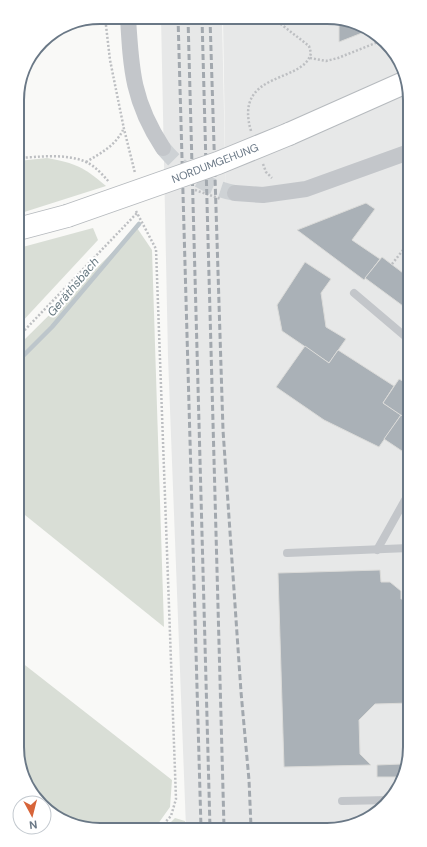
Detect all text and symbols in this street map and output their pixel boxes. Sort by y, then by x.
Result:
street label: NORDUMGEHUNG [170,140,260,186]
water label: Geräthsbach [44,254,102,320]
north arrow [12,795,52,835]
text: N [28,817,38,832]

